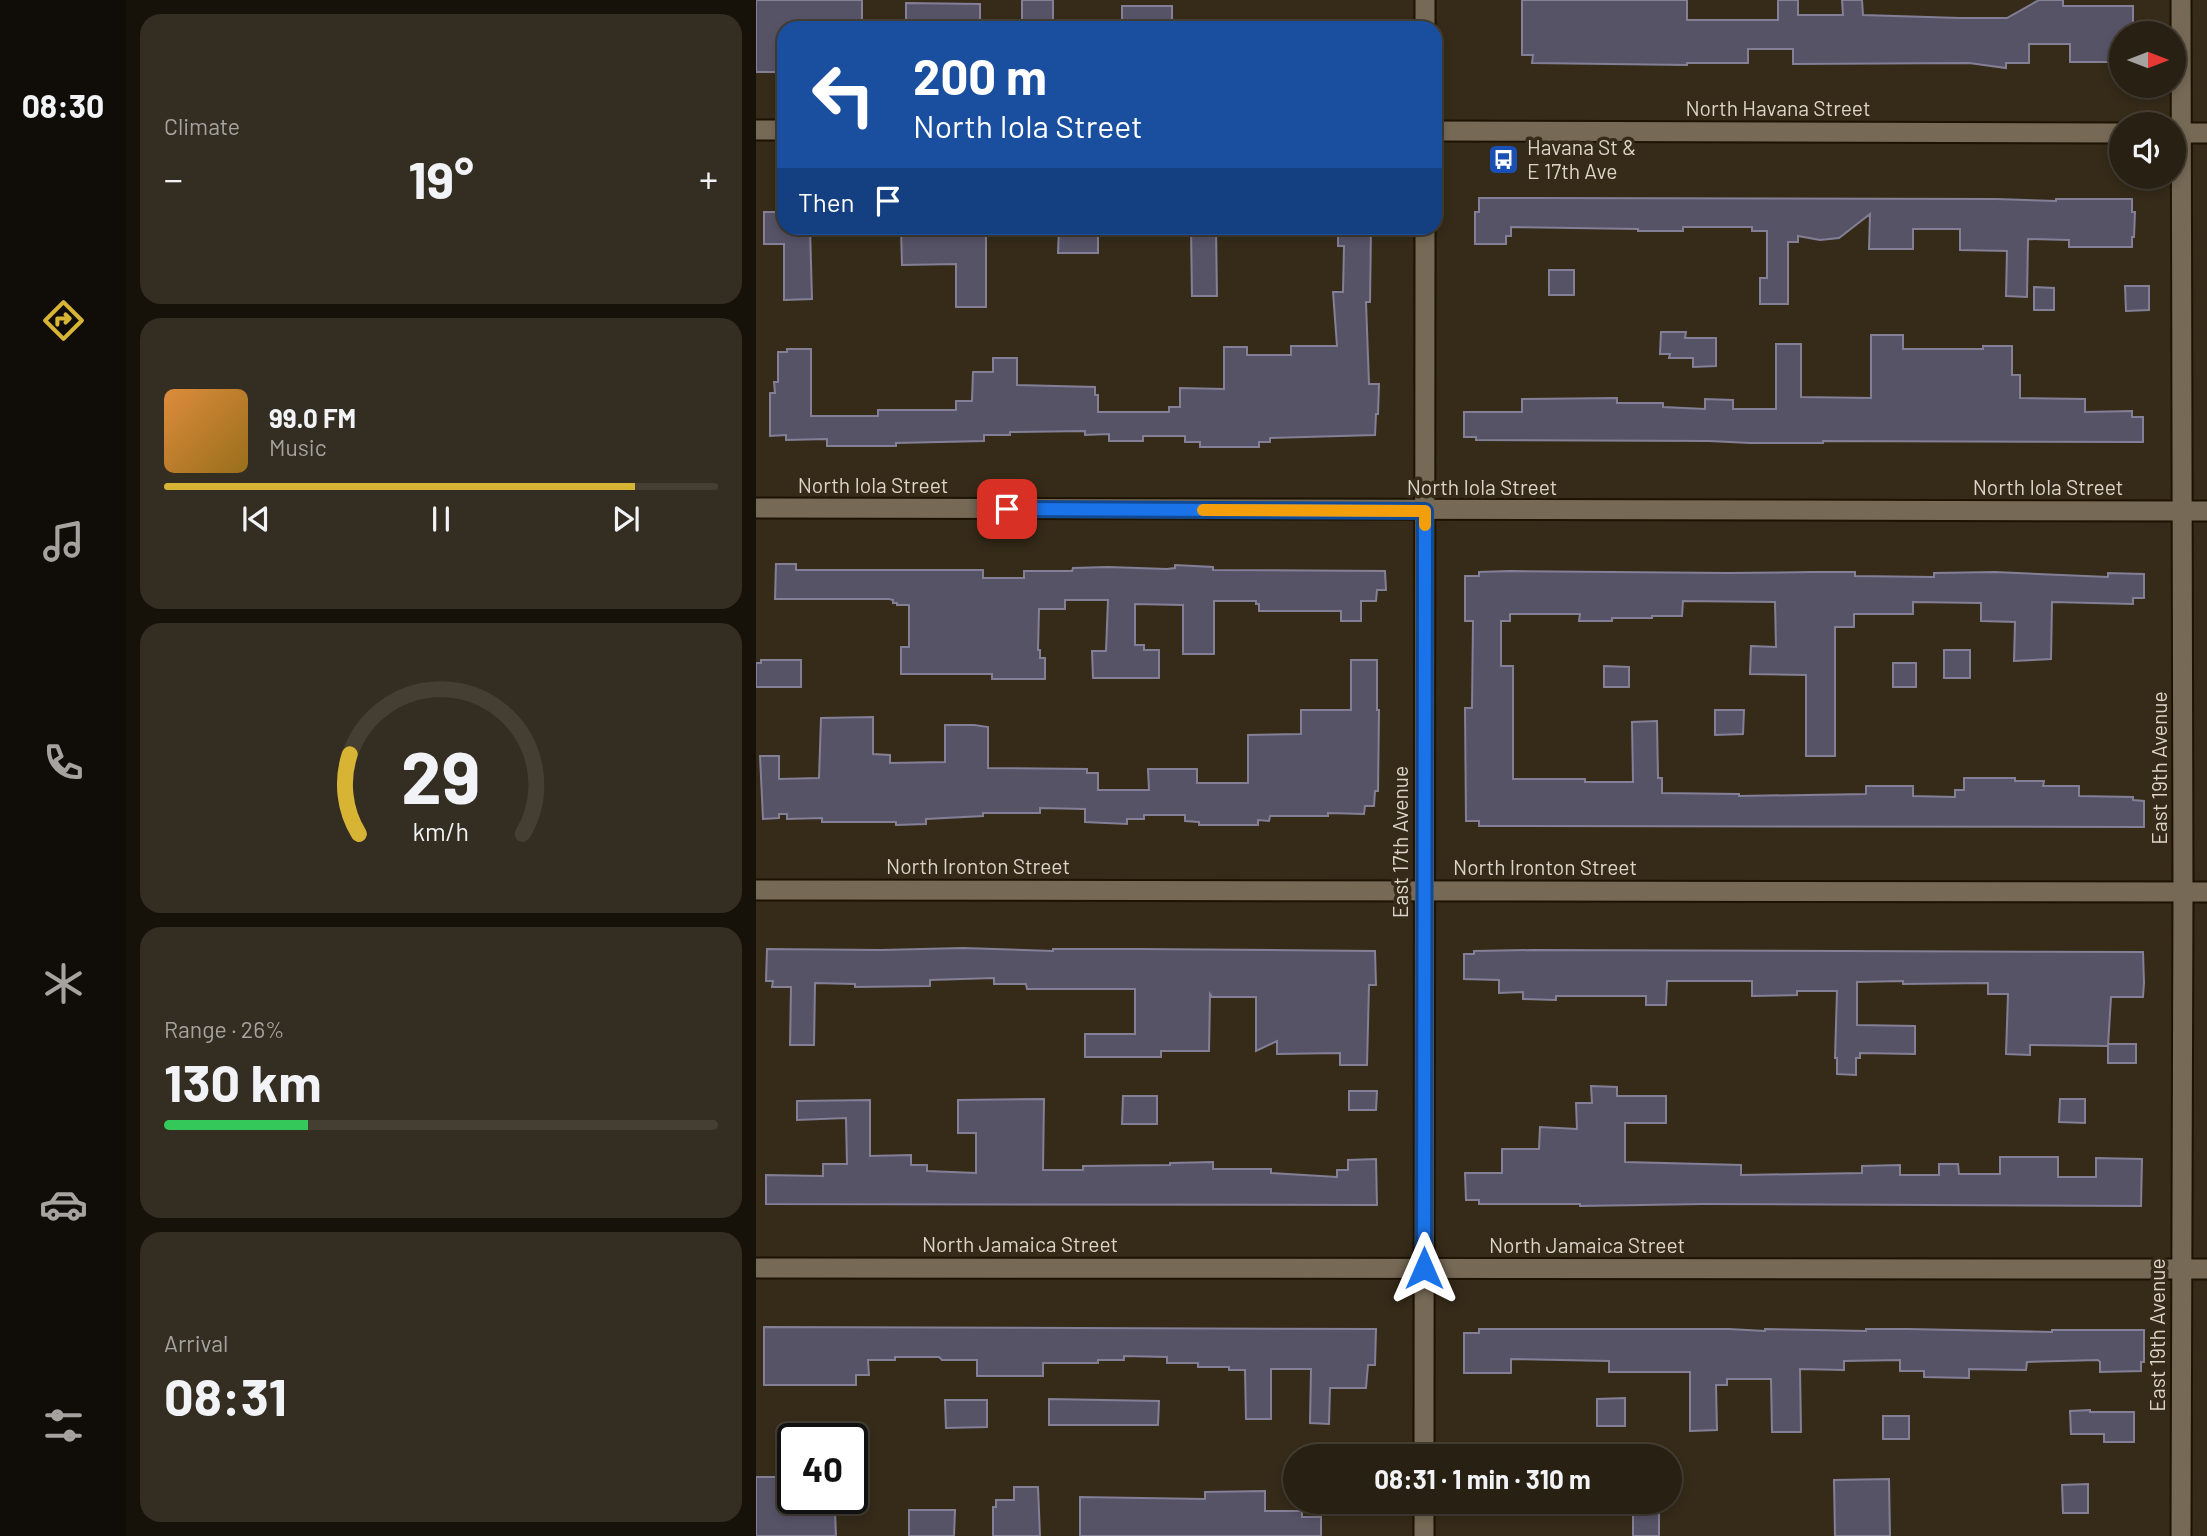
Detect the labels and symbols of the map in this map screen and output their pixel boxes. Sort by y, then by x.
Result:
north arrow [2109,21,2186,98]
street label: North Havana Street [1685,95,1871,120]
place label: Havana St & E 17th Ave [1527,134,1636,183]
bus stop icon: Havana St & E 17th Ave [1487,143,1521,177]
street label: North Iola Street [798,472,948,497]
street label: North Iola Street [1407,474,1557,499]
street label: North Iola Street [1973,474,2123,499]
pin [977,479,1037,539]
street label: East 19th Avenue [2146,691,2171,845]
street label: East 17th Avenue [1387,766,1412,918]
street label: North Ironton Street [886,853,1070,878]
street label: North Ironton Street [1453,854,1637,879]
street label: North Jamaica Street [922,1231,1118,1256]
position arrow [1387,1231,1461,1305]
street label: North Jamaica Street [1489,1232,1685,1257]
street label: East 19th Avenue [2144,1258,2169,1412]
speed limit sign: 40 [777,1423,868,1514]

